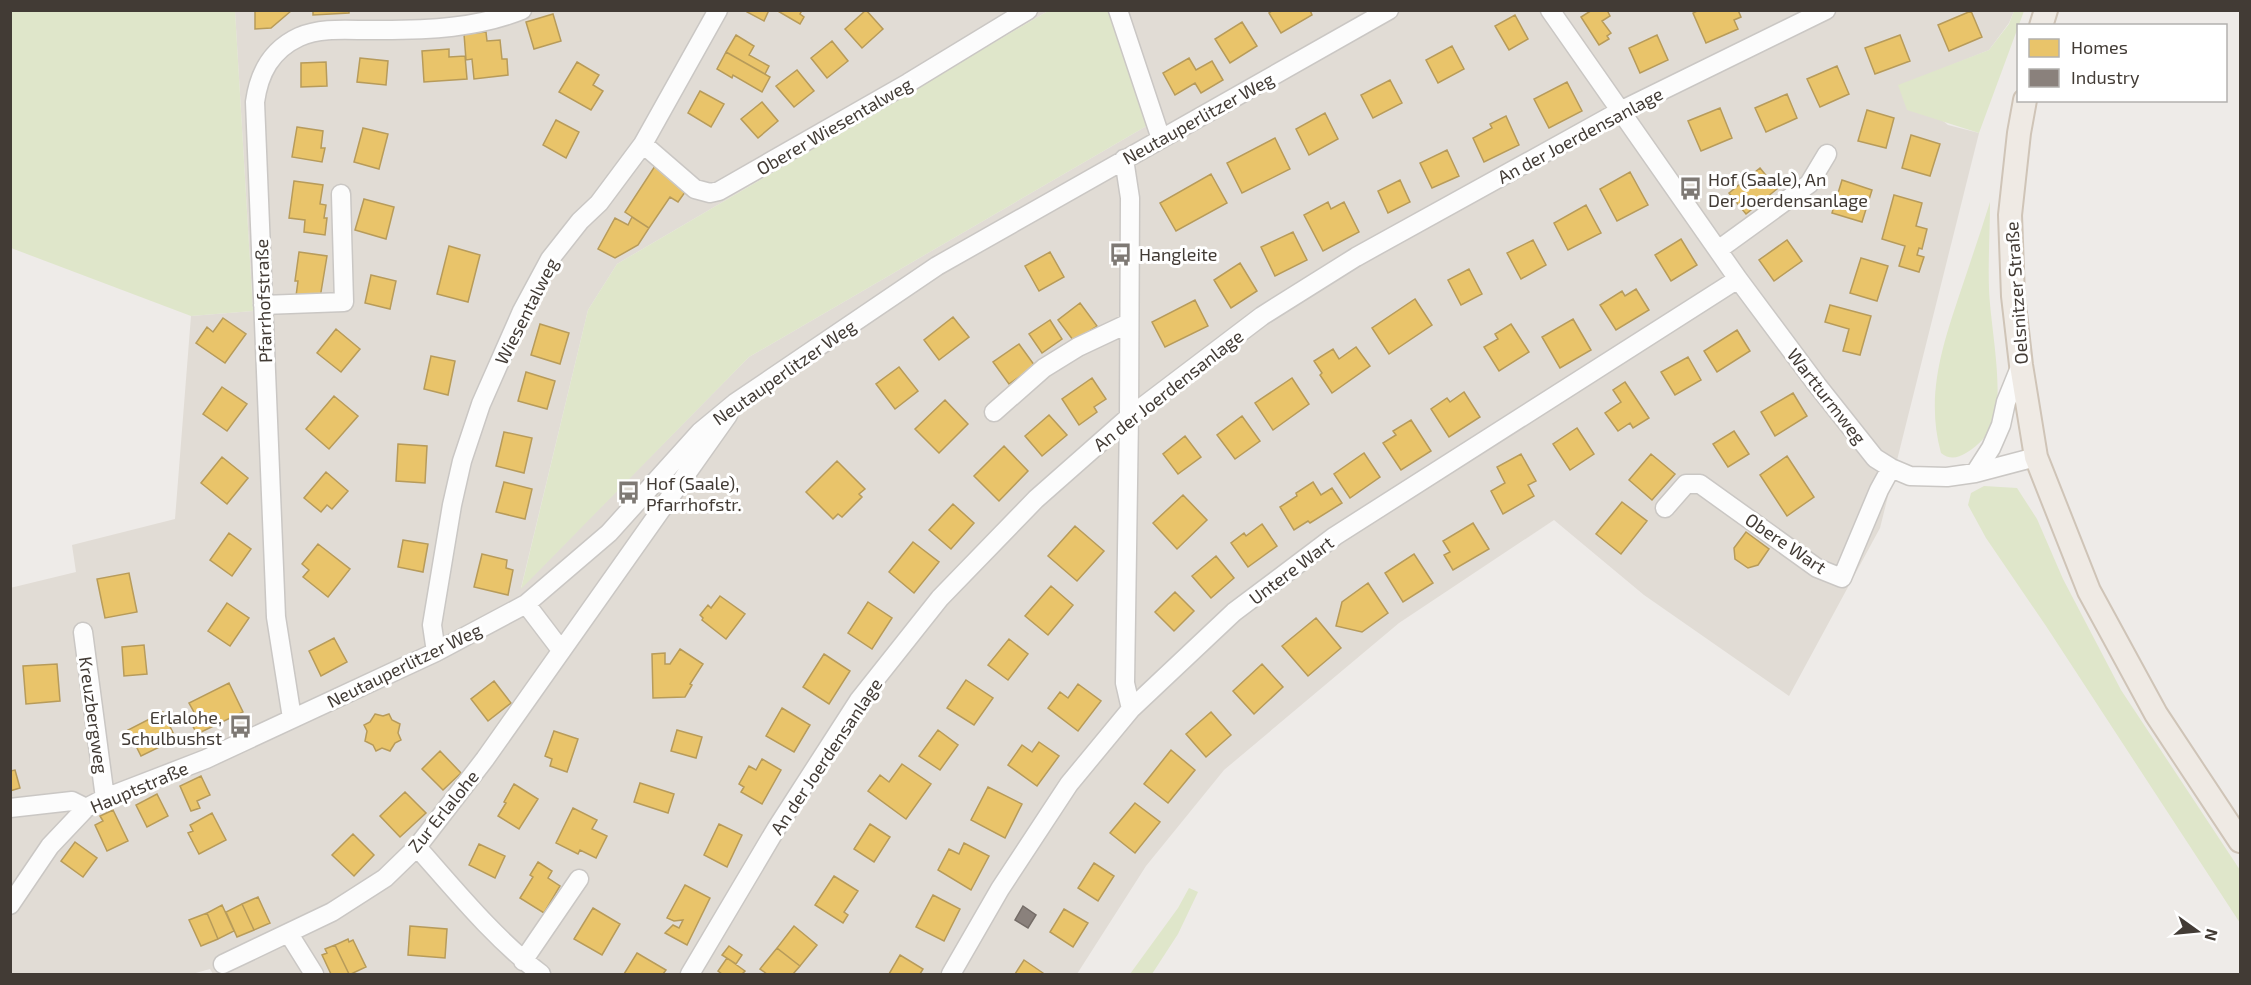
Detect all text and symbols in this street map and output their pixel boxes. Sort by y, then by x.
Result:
legend [2017,24,2227,102]
text: Homes [2071,36,2128,58]
text: Industry [2071,66,2140,88]
street label: Neutauperlitzer Weg [1119,67,1277,169]
street label: Oberer Wiesentalweg [752,72,916,180]
street label: An der Joerdensanlage [1494,82,1666,188]
place label: Hof (Saale), An Der Joerdensanlage [1708,168,1868,211]
bus stop icon: Hof (Saale), An Der Joerdensanlage [1677,176,1703,202]
street label: Oelsnitzer Straße [2000,221,2032,365]
street label: Pfarrhofstraße [250,239,276,363]
bus stop icon: Hangleite [1108,241,1134,267]
place label: Hangleite [1139,243,1217,265]
street label: Wiesentalweg [490,254,562,368]
street label: Neutauperlitzer Weg [708,314,860,430]
street label: An der Joerdensanlage [1089,325,1247,455]
street label: Wartturmweg [1783,344,1871,448]
place label: Hof (Saale), Pfarrhofstr. [646,472,742,515]
bus stop icon: Hof (Saale), Pfarrhofstr. [615,480,641,506]
street label: Obere Wart [1741,508,1831,578]
street label: Untere Wart [1244,531,1338,609]
street label: Neutauperlitzer Weg [323,618,485,712]
street label: Kreuzbergweg [75,655,113,775]
street label: An der Joerdensanlage [765,674,887,838]
place label: Erlalohe, Schulbushst [121,706,222,749]
bus stop icon: Erlalohe, Schulbushst [227,714,253,740]
street label: Hauptstraße [87,756,191,818]
street label: Zur Erlalohe [403,765,483,857]
north arrow [2167,901,2227,961]
text: N [2201,927,2223,943]

